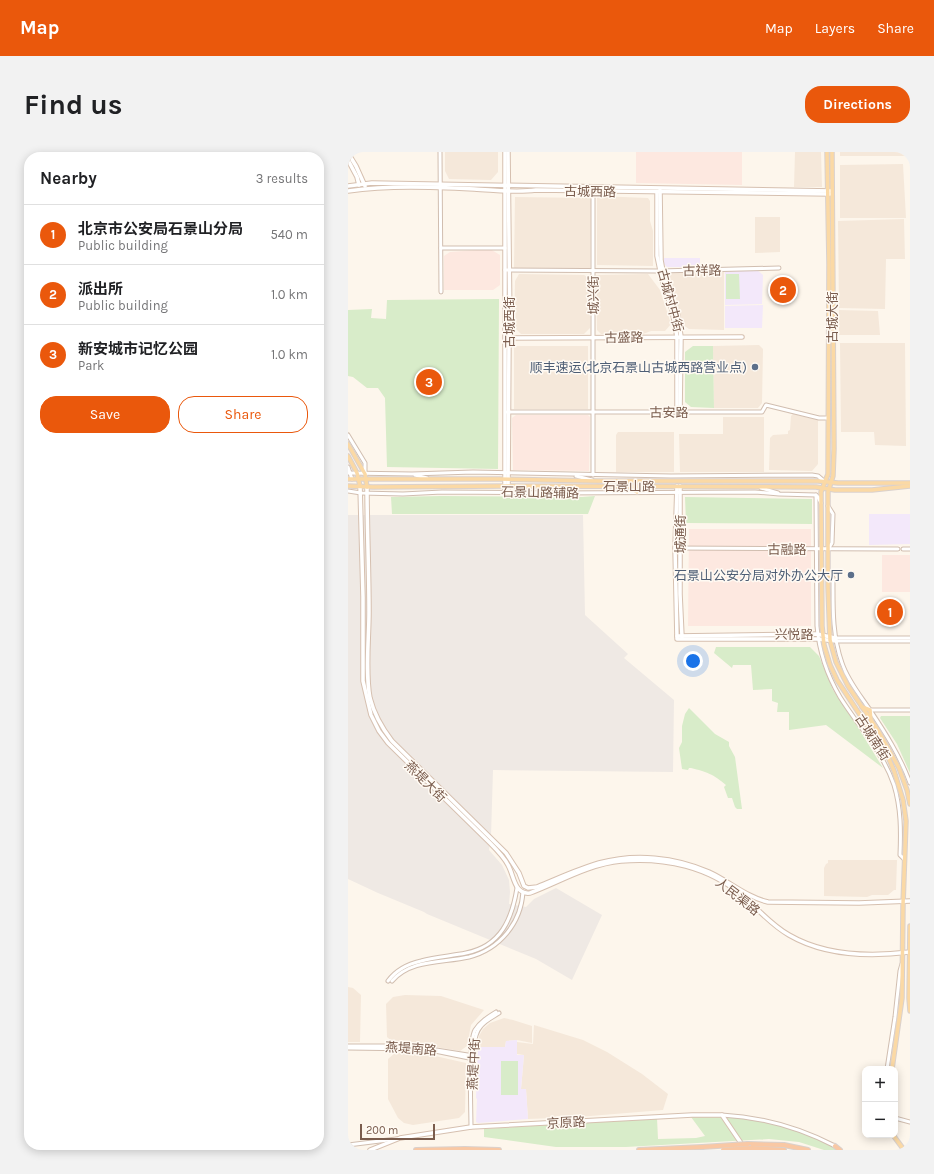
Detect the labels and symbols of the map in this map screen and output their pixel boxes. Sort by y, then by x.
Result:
street label: 古城西路 [564,184,616,199]
street label: 古祥路 [682,263,722,278]
street label: 古城村中街 [655,267,686,333]
street label: 城兴街 [586,275,601,315]
pin: 2 [770,275,796,305]
street label: 古城大街 [825,291,840,343]
street label: 古城西街 [502,296,517,348]
street label: 古盛路 [604,330,644,345]
place label: 顺丰速运(北京石景山古城西路营业点) [530,360,747,375]
marker: 顺丰速运(北京石景山古城西路营业点) [750,362,760,372]
pin: 3 [416,367,442,397]
street label: 古安路 [649,405,689,420]
street label: 石景山路 [603,479,655,494]
street label: 石景山路辅路 [501,484,579,501]
street label: 城通街 [673,514,688,554]
street label: 古融路 [767,542,807,557]
place label: 石景山公安分局对外办公大厅 [674,568,843,583]
marker: 石景山公安分局对外办公大厅 [846,570,856,580]
pin: 1 [877,597,903,627]
street label: 兴悦路 [774,627,814,642]
your location [683,651,703,671]
street label: 古城南街 [852,711,893,763]
street label: 燕堤大街 [402,758,449,805]
street label: 人民渠路 [713,874,763,918]
street label: 燕堤中街 [465,1038,482,1090]
street label: 燕堤南路 [384,1039,437,1058]
street label: 京原路 [546,1114,586,1131]
scale bar [360,1122,435,1141]

